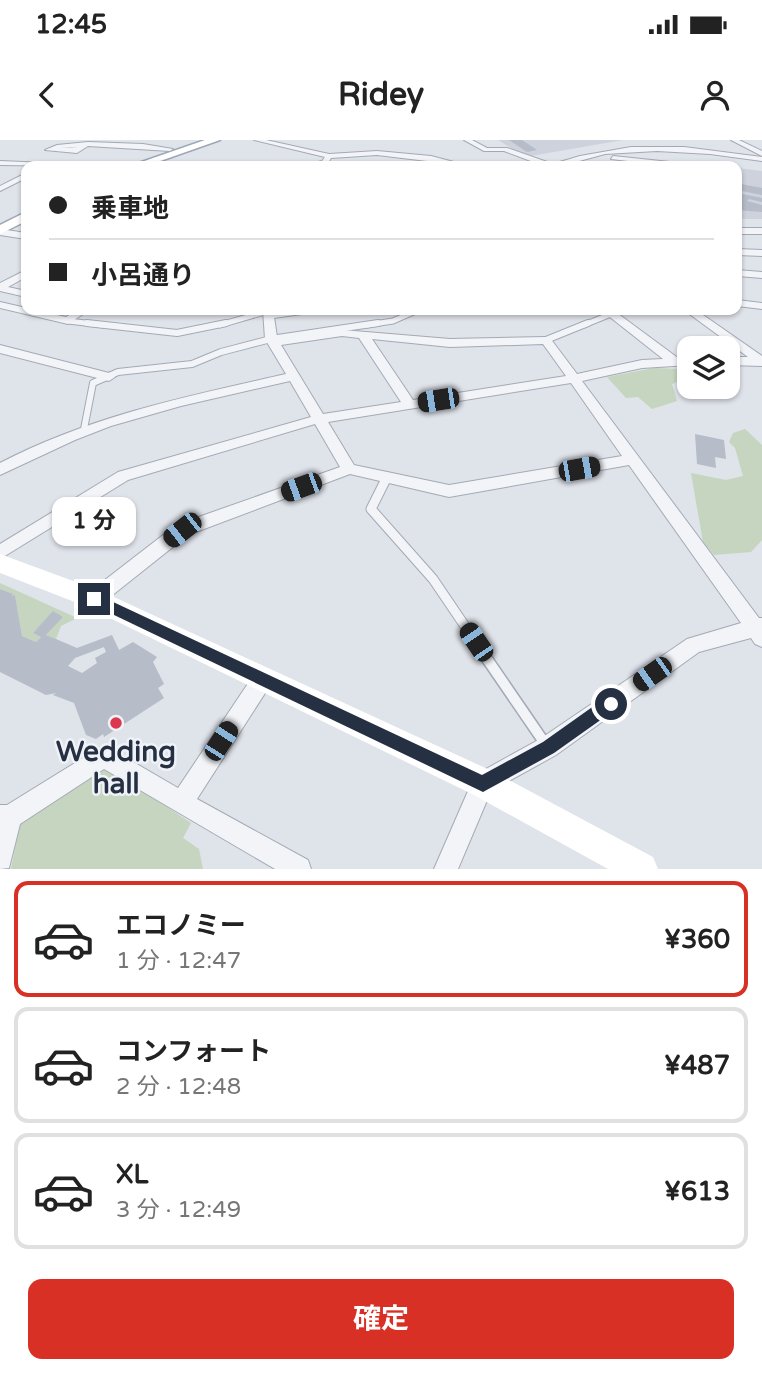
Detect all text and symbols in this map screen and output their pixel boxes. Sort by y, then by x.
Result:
text: 12:45 [35,9,107,40]
icon: back [28,76,66,114]
text: Ridey [338,76,424,114]
icon: person [696,76,734,114]
text: 乗車地 [91,193,169,224]
text: 小呂通り [91,260,195,291]
map controls [677,336,740,399]
button: layers [677,336,740,399]
car [416,386,461,414]
car [557,455,602,483]
car [278,470,325,504]
callout: 1 分 [52,498,136,546]
text: 1 分 [72,507,116,535]
car [159,509,206,551]
route end [78,583,110,615]
car [456,619,497,665]
car [629,653,676,695]
route start [595,688,627,720]
marker: Wedding hall [108,715,124,731]
car [201,718,242,764]
place label: Wedding hall [56,735,176,801]
icon: car [32,908,95,971]
text: エコノミー [116,910,246,941]
text: ¥360 [664,924,730,955]
text: 1 分 · 12:47 [116,947,241,975]
icon: car [32,1034,95,1097]
text: コンフォート [116,1036,271,1067]
text: ¥487 [664,1050,730,1081]
text: 2 分 · 12:48 [116,1073,241,1101]
text: XL [116,1159,148,1190]
icon: car [32,1160,95,1223]
text: ¥613 [664,1176,730,1207]
text: 3 分 · 12:49 [116,1196,241,1224]
button: 確定 [28,1279,734,1359]

